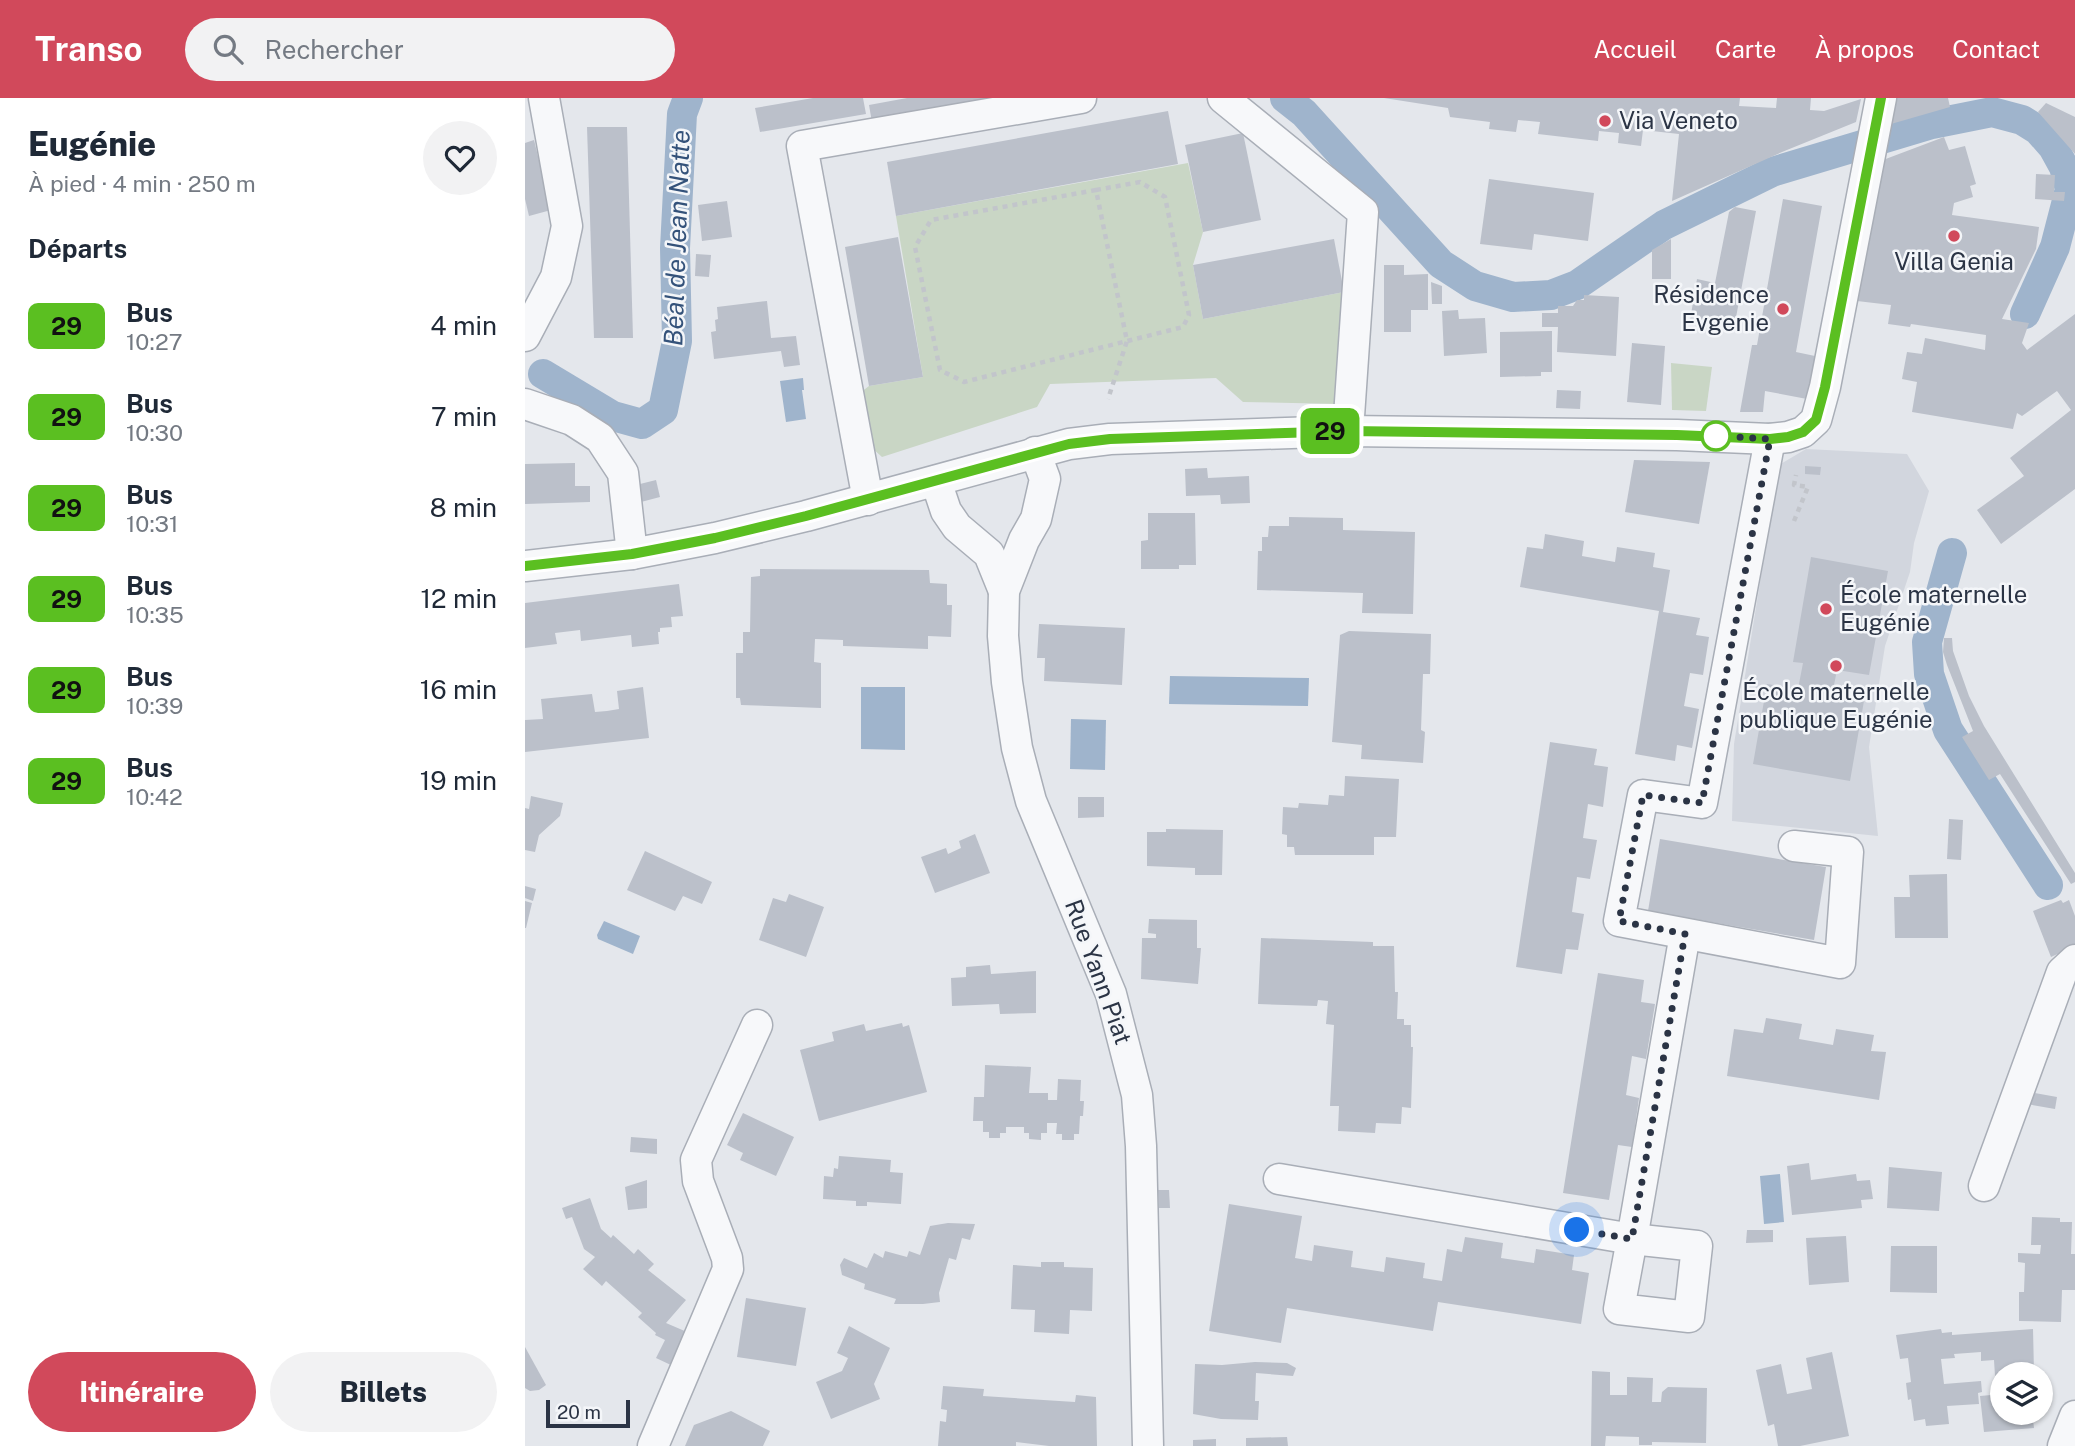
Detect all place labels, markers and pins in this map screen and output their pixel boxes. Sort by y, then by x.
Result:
place label: Via Veneto [1619,106,1738,134]
marker: Via Veneto [1597,113,1613,129]
marker: Villa Genia [1946,228,1962,244]
place label: Villa Genia [1894,247,2014,275]
place label: Résidence Evgenie [1653,280,1769,336]
marker: Résidence Evgenie [1775,301,1791,317]
unlabelled marker [1701,421,1731,451]
place label: École maternelle Eugénie [1840,580,2027,636]
marker: École maternelle Eugénie [1818,601,1834,617]
marker: École maternelle publique Eugénie [1828,658,1844,674]
place label: École maternelle publique Eugénie [1739,677,1933,733]

